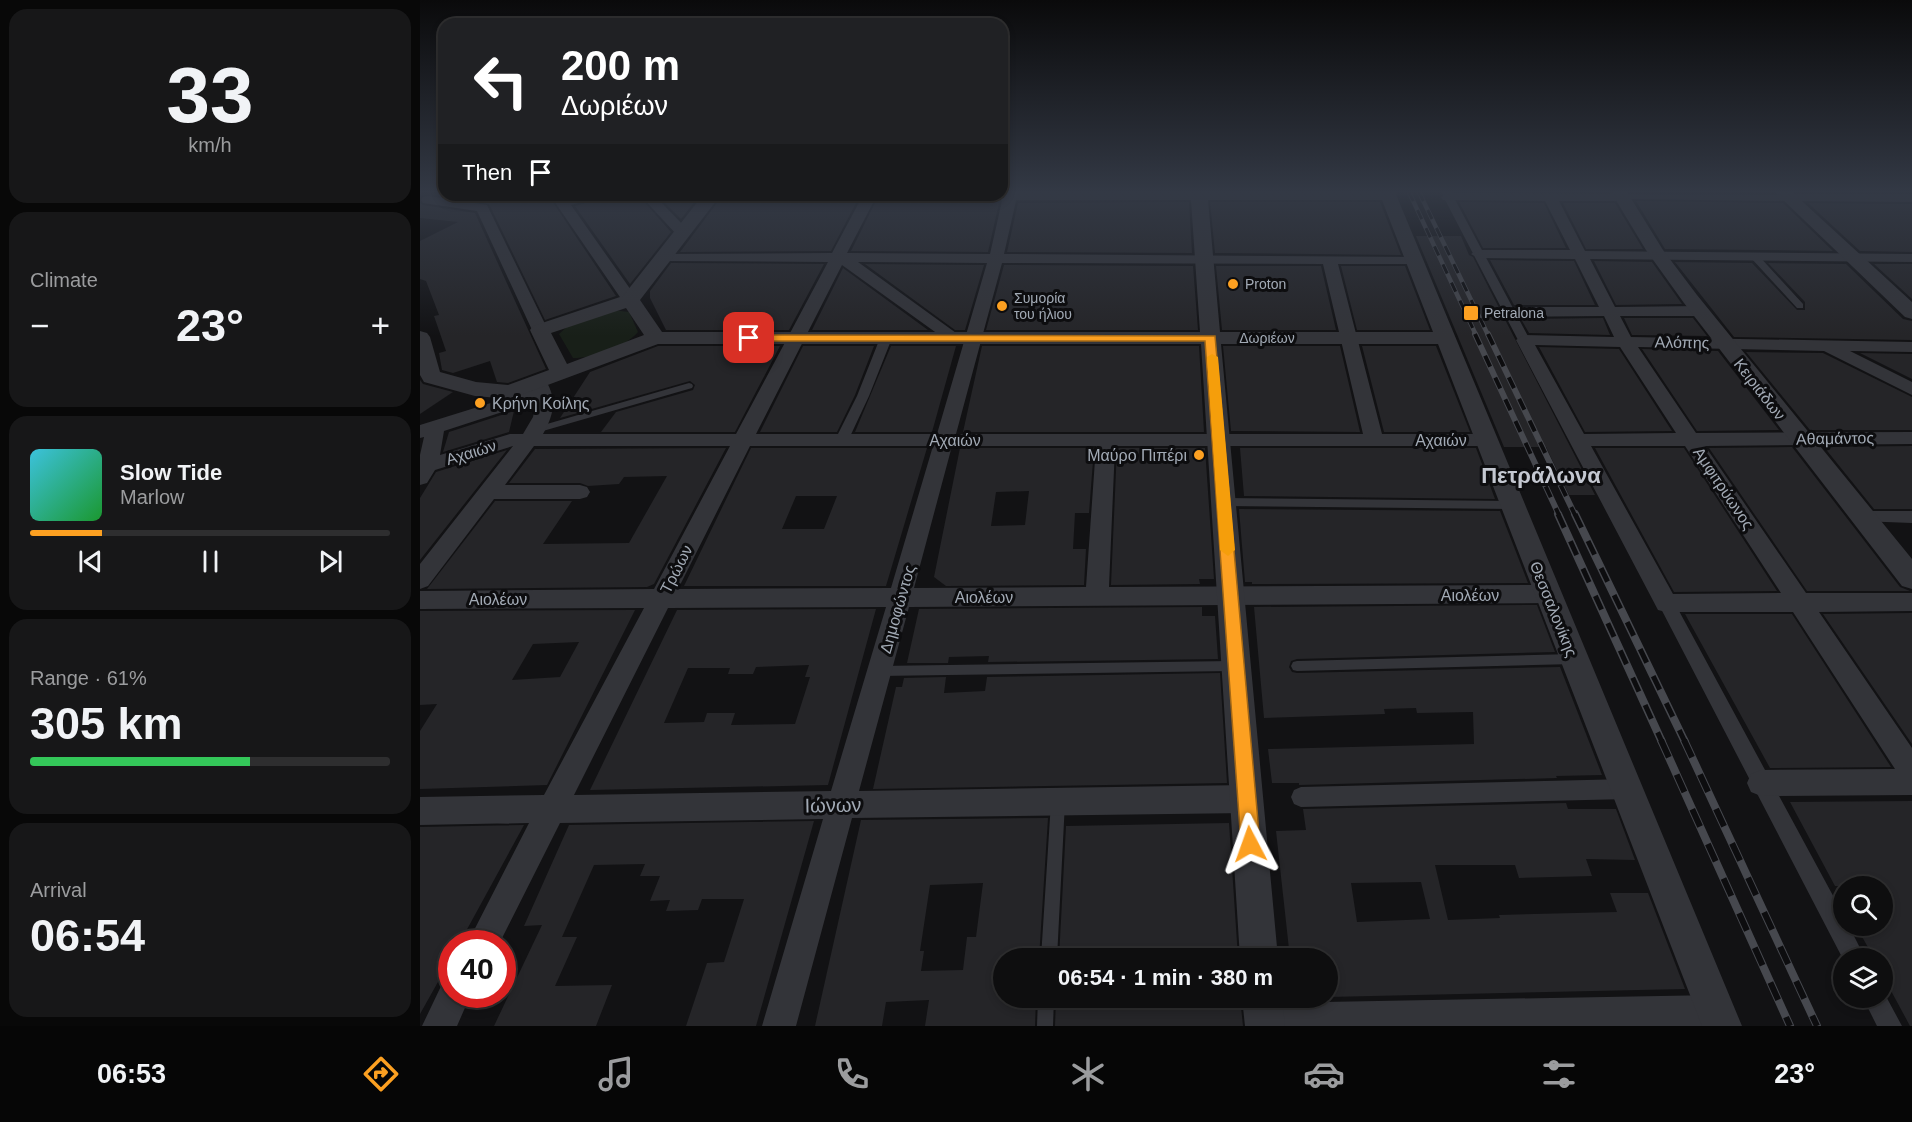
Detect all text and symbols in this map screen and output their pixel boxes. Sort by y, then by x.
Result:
icon: left [462,42,540,120]
text: 200 m [561,42,680,89]
text: 33 [167,51,253,139]
text: Δωριέων [561,91,668,121]
text: km/h [188,134,232,156]
icon: arrive [524,156,557,189]
text: Then [462,160,512,185]
text: Climate [30,269,98,291]
place label: Proton [1245,276,1286,292]
marker: Proton [1226,277,1240,291]
place label: Συμορία του ήλιου [1014,290,1072,322]
marker: Συμορία του ήλιου [995,299,1009,313]
text: 23° [176,300,244,351]
marker: Petralona [1462,304,1480,322]
place label: Petralona [1484,305,1544,321]
text: − [30,307,49,344]
text: + [371,307,390,344]
pin [723,312,774,363]
icon: arrive [732,321,765,354]
street label: Δωριέων [1239,330,1295,346]
street label: Αλόπης [1654,334,1710,351]
street label: Κειριάδων [1731,355,1789,423]
place label: Κρήνη Κοίλης [492,395,590,412]
marker: Κρήνη Κοίλης [473,396,487,410]
street label: Αθαμάντος [1796,429,1874,448]
street label: Αχαιών [929,432,981,449]
street label: Αχαιών [1415,432,1467,449]
street label: Αχαιών [444,437,498,468]
street label: Αμφιτρύωνος [1690,444,1757,533]
place label: Μαύρο Πιπέρι [1087,447,1187,464]
marker: Μαύρο Πιπέρι [1192,448,1206,462]
text: Slow Tide [120,460,222,485]
district label: Πετράλωνα [1481,463,1601,488]
text: Marlow [120,486,184,508]
street label: Τρώων [657,542,696,596]
icon: previous [74,545,107,578]
icon: pause [194,545,227,578]
icon: next [314,545,347,578]
street label: Θεσσαλονίκης [1527,559,1581,660]
street label: Δημοφώντος [877,563,918,655]
street label: Αιολέων [1441,587,1499,604]
street label: Αιολέων [955,589,1013,606]
street label: Αιολέων [469,591,527,608]
text: Range · 61% [30,667,147,689]
text: 305 km [30,698,183,749]
street label: Ιώνων [804,794,862,816]
position arrow [1218,812,1282,876]
map controls [1833,876,1893,1008]
button: search [1833,876,1893,936]
text: Arrival [30,879,87,901]
text: 06:54 [30,910,145,961]
speed limit sign: 40 [438,930,516,1008]
button: layers [1833,948,1893,1008]
text: 06:54 · 1 min · 380 m [1058,965,1273,990]
icon: directions [360,1053,402,1095]
icon: music [595,1053,637,1095]
icon: phone [831,1053,873,1095]
icon: climate [1067,1053,1109,1095]
icon: car [1303,1053,1345,1095]
icon: filters [1538,1053,1580,1095]
text: 06:53 [97,1059,166,1089]
text: 23° [1774,1059,1815,1089]

